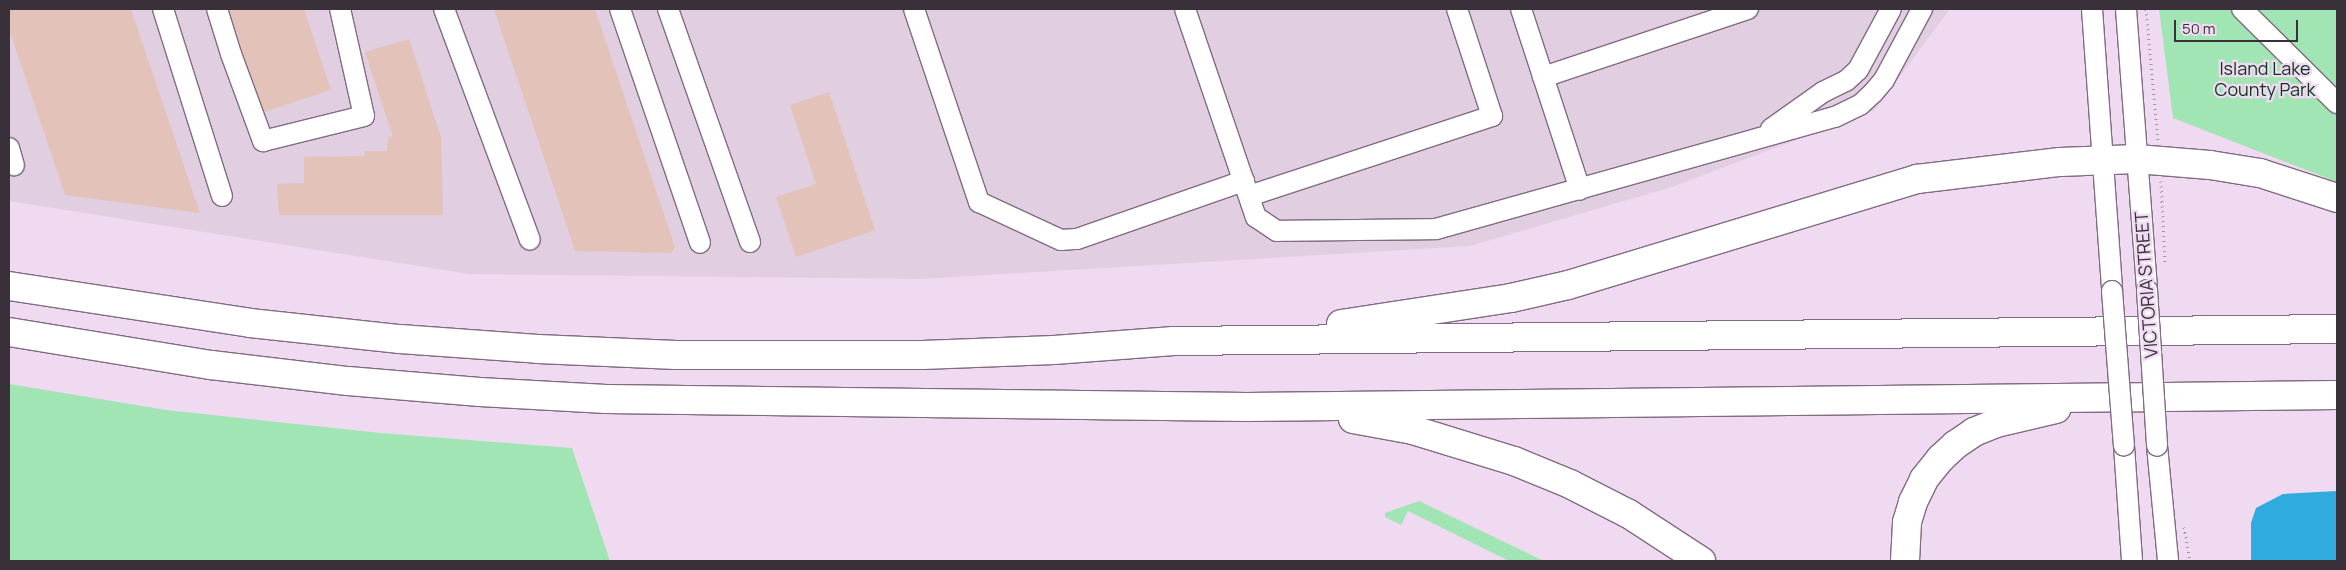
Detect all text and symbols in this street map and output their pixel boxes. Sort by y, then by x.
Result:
scale bar [2176,10,2300,42]
text: 50 m [2182,18,2216,39]
park label: Island Lake County Park [2215,58,2315,100]
street label: VICTORIA STREET [2130,211,2162,359]

